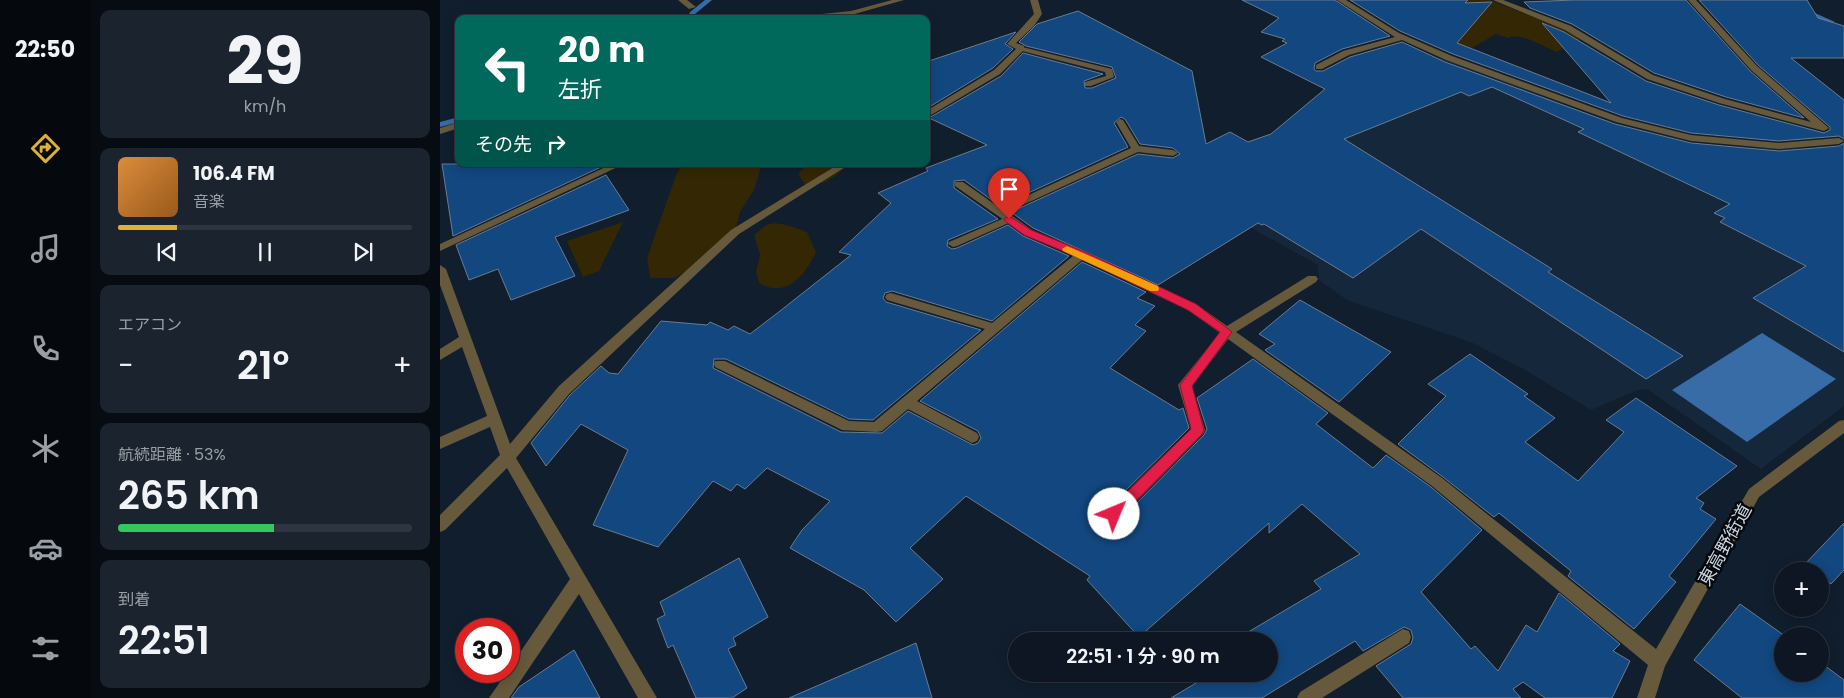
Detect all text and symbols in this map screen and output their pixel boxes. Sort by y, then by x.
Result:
text: 29 [226,16,304,107]
text: 20 m [558,25,645,74]
text: 22:50 [15,34,75,65]
icon: left [475,35,540,100]
text: 左折 [558,74,602,105]
text: km/h [244,95,286,118]
icon: right [542,130,570,158]
icon: directions [28,131,63,166]
text: その先 [475,131,532,158]
text: 106.4 FM [193,160,275,187]
pin [988,168,1030,219]
icon: arrive [995,175,1023,203]
text: 音楽 [193,190,225,213]
icon: music [28,231,63,266]
icon: previous [153,238,181,266]
icon: pause [251,238,279,266]
icon: next [349,238,377,266]
text: エアコン [118,313,182,336]
icon: phone [28,331,63,366]
text: 21° [237,339,289,392]
text: − [118,346,133,385]
text: + [393,346,412,385]
icon: climate [28,431,63,466]
text: 航続距離 · 53% [118,443,226,466]
text: 265 km [118,469,260,522]
position arrow [1087,487,1139,539]
street label: 東高野街道 [1692,499,1757,590]
icon: car [28,531,63,566]
map controls [1774,562,1829,682]
button: + [1774,562,1829,617]
text: 到着 [118,588,150,611]
text: 22:51 [118,614,210,667]
speed limit sign: 30 [455,618,520,683]
button: − [1774,627,1829,682]
icon: filters [28,631,63,666]
text: 22:51 · 1 分 · 90 m [1066,643,1220,670]

